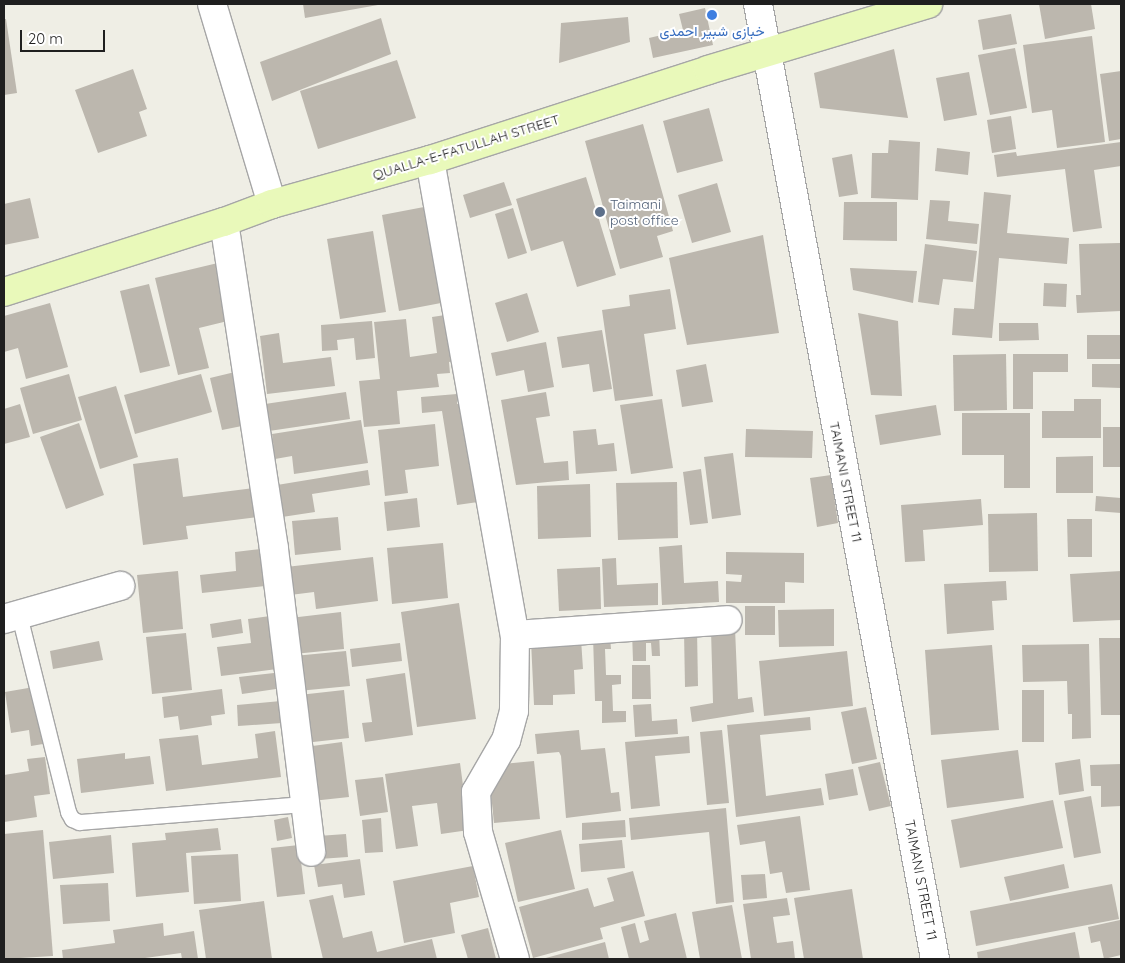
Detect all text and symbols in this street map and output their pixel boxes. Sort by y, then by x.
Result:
marker: خبازی شبیر احمدی [706,9,718,21]
scale bar [22,20,108,52]
place label: خبازی شبیر احمدی [659,23,765,39]
text: 20 m [28,29,63,48]
street label: QUALLA-E-FATULLAH STREET [370,110,562,184]
place label: Taimani post office [610,196,679,228]
marker: Taimani post office [594,206,606,218]
street label: TAIMANI STREET 11 [826,420,866,544]
street label: TAIMANI STREET 11 [901,818,941,942]

